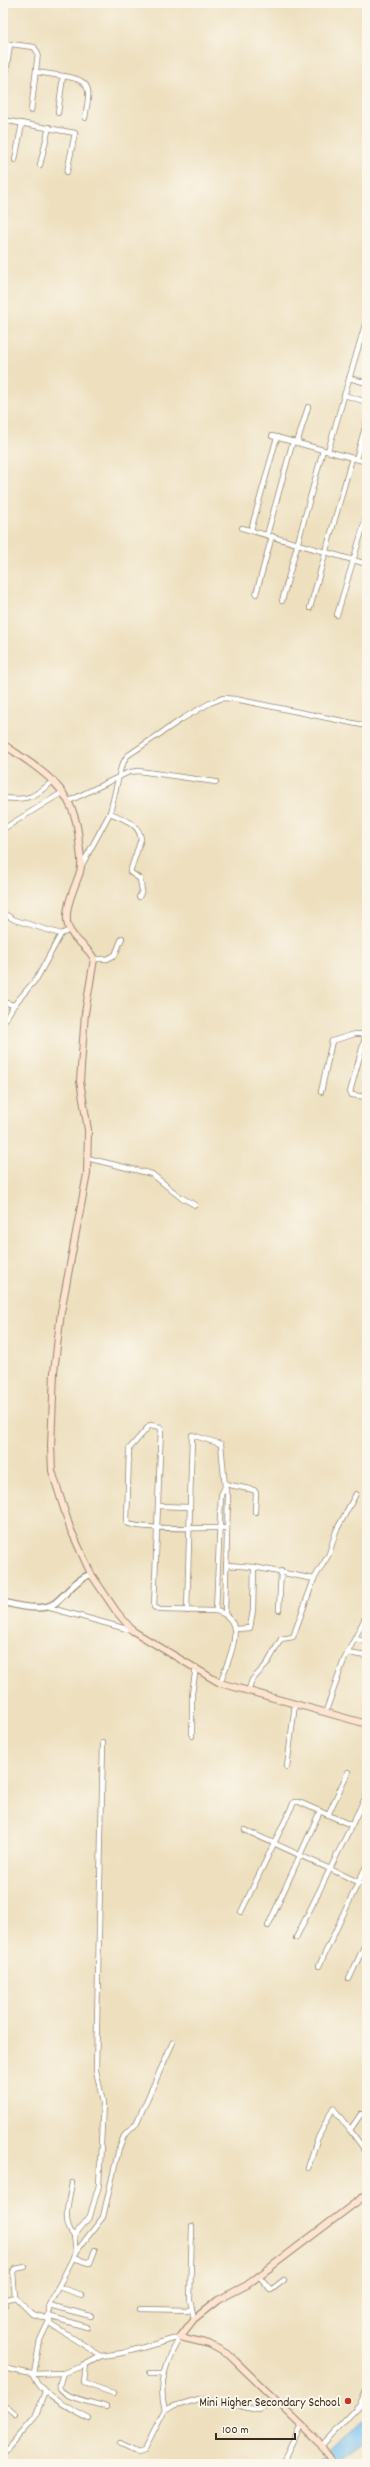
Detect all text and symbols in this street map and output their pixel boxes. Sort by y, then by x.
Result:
place label: Mini Higher Secondary School [199,2394,340,2413]
marker: Mini Higher Secondary School [343,2396,353,2406]
scale bar [216,2415,295,2441]
text: 100 m [222,2422,249,2439]

